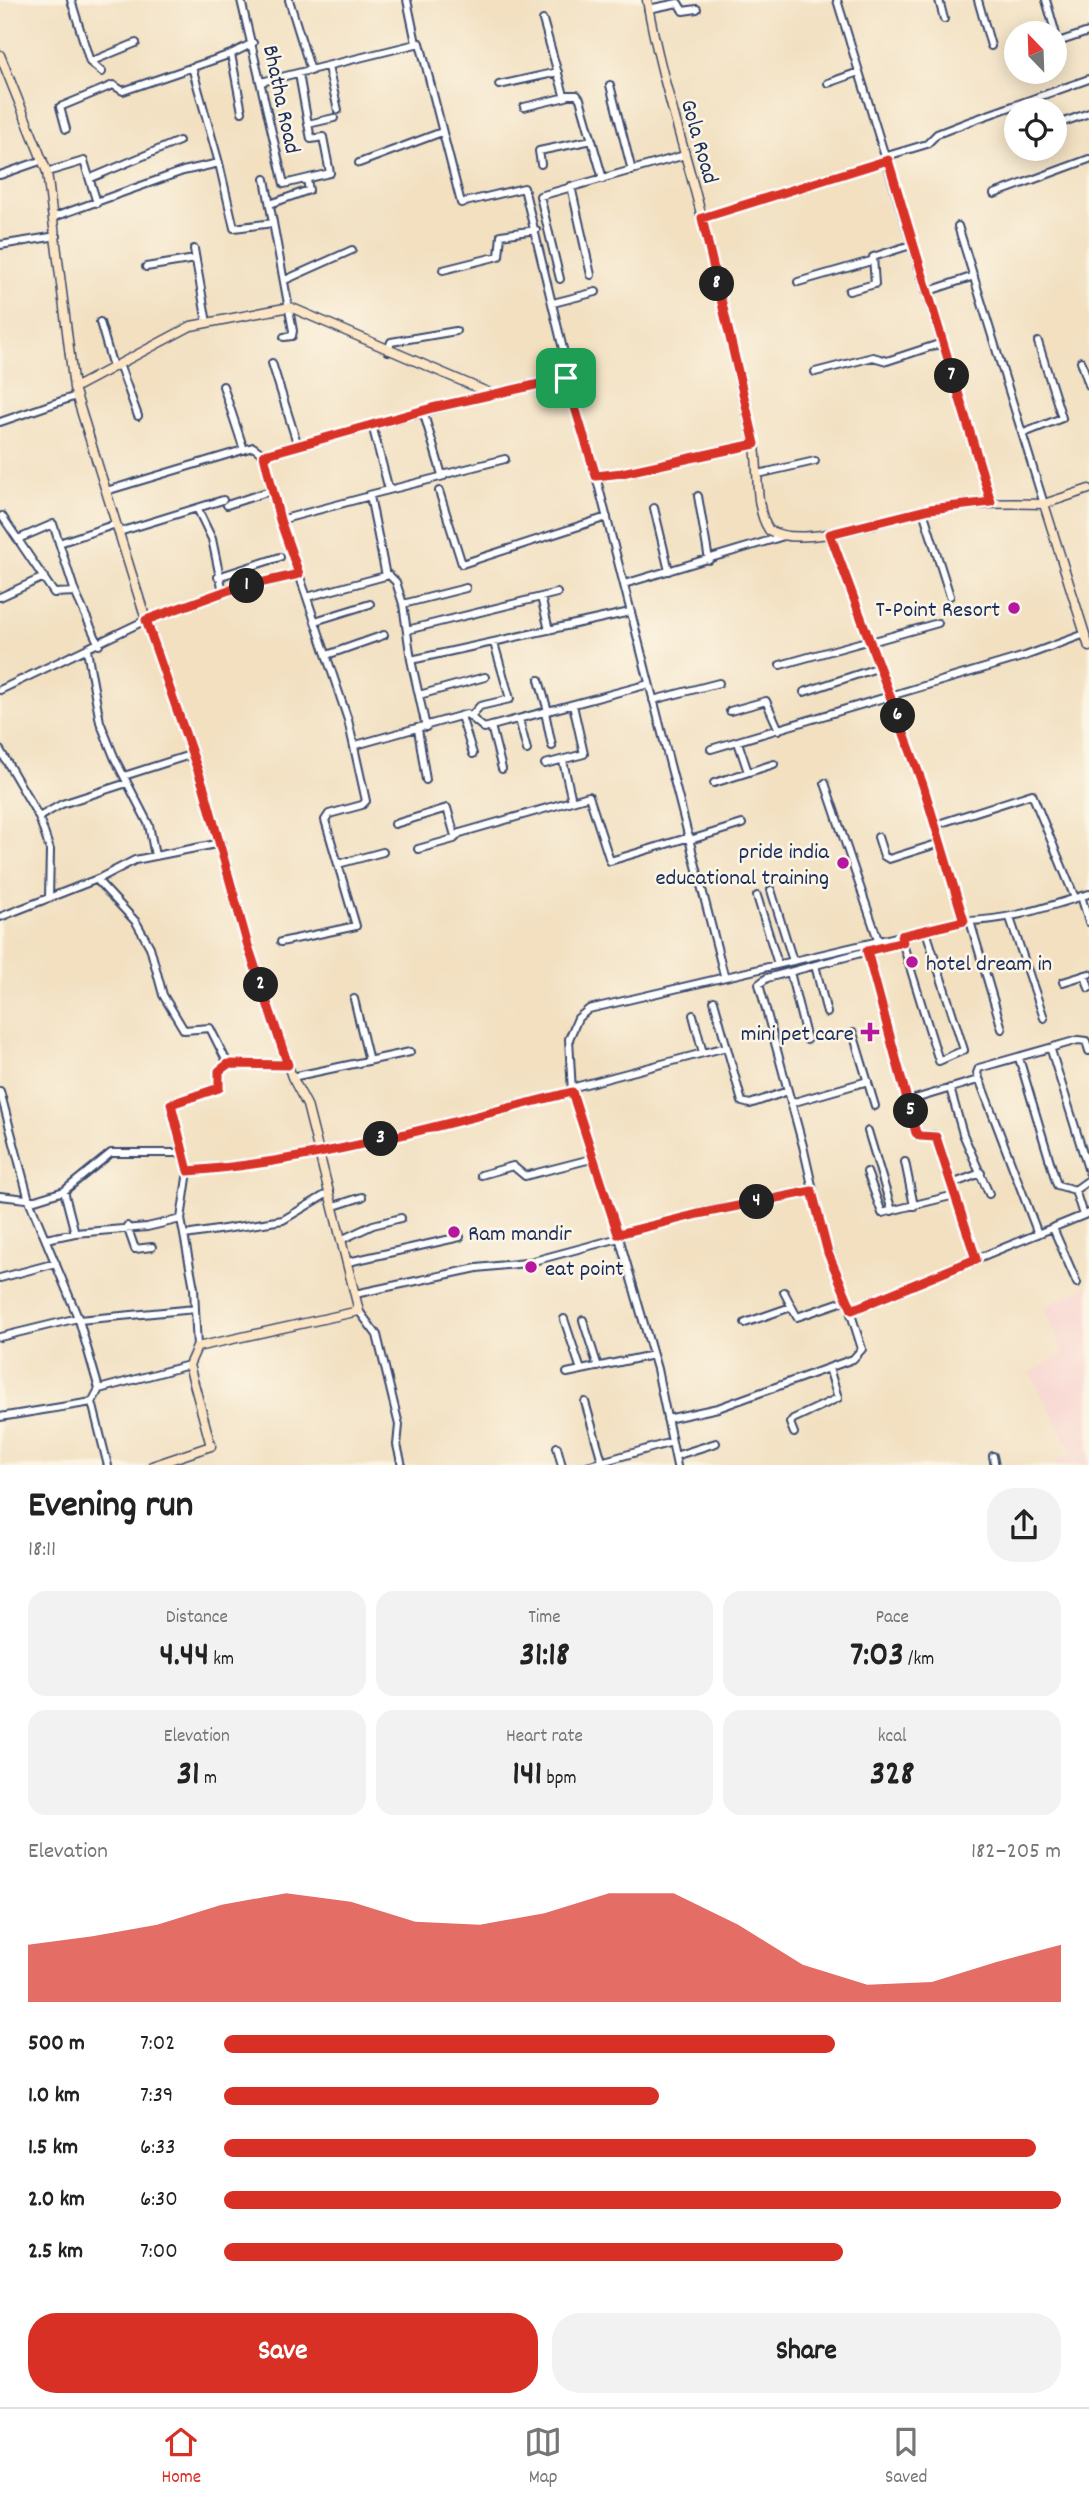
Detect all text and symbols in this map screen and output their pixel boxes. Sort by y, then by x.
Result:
north arrow [1004,21,1068,84]
map controls [1004,21,1067,161]
street label: Bhatha Road [252,42,307,157]
street label: Gola Road [670,96,725,188]
button: locate [1004,98,1067,161]
pin: 8 [700,266,734,302]
text: 8 [713,270,720,297]
pin [536,348,596,408]
pin: 7 [934,358,970,394]
icon: arrive [547,359,585,397]
text: 7 [948,362,955,389]
pin: 1 [230,568,264,604]
text: 1 [244,572,249,599]
place label: T-Point Resort [875,595,1000,628]
marker: T-Point Resort [1006,600,1022,616]
pin: 6 [880,698,916,734]
text: 6 [893,702,902,729]
place label: pride india educational training [656,837,830,896]
marker: pride india educational training [835,855,851,871]
place label: hotel dream in [926,949,1052,982]
marker: hotel dream in [904,954,920,970]
pin: 2 [244,968,278,1002]
text: 2 [256,971,265,998]
place label: mini pet care [741,1019,854,1052]
marker: mini pet care [860,1022,880,1042]
pin: 5 [894,1094,928,1128]
text: 5 [906,1097,915,1124]
pin: 3 [364,1122,398,1156]
text: 3 [376,1125,385,1152]
pin: 4 [740,1184,774,1220]
text: 4 [753,1188,760,1215]
place label: Ram mandir [468,1219,572,1252]
marker: Ram mandir [446,1224,462,1240]
place label: eat point [545,1254,624,1287]
marker: eat point [523,1259,539,1275]
text: Evening run [28,1480,193,1535]
button: share [987,1488,1061,1562]
text: 18:11 [28,1534,56,1567]
text: Distance [166,1605,228,1632]
text: Time [528,1605,561,1632]
text: Pace [875,1605,909,1632]
text: 4.44 [160,1632,209,1682]
text: 31:18 [519,1632,570,1682]
text: 7:03 [850,1632,904,1682]
text: km [209,1647,234,1674]
text: /km [904,1647,934,1674]
text: Elevation [164,1724,230,1751]
text: Heart rate [506,1724,583,1751]
text: kcal [878,1724,907,1751]
text: 31 [177,1751,200,1801]
text: 141 [512,1751,542,1801]
text: 328 [870,1751,915,1801]
text: m [200,1766,217,1793]
text: bpm [542,1766,577,1793]
text: Elevation [28,1836,108,1869]
text: 182–205 m [971,1836,1061,1869]
text: 500 m [28,2028,85,2061]
text: 7:02 [140,2028,175,2061]
text: 1.0 km [28,2080,80,2113]
text: 7:39 [140,2080,173,2113]
text: 1.5 km [28,2132,78,2165]
text: 6:33 [140,2132,176,2165]
text: 2.0 km [28,2184,85,2217]
text: 6:30 [140,2184,178,2217]
text: 2.5 km [28,2236,83,2269]
text: 7:00 [140,2236,178,2269]
button: Save [28,2313,538,2393]
button: Share [552,2313,1061,2393]
tab: Home [161,2423,201,2492]
tab: Map [524,2423,562,2492]
tab: Saved [885,2423,928,2492]

